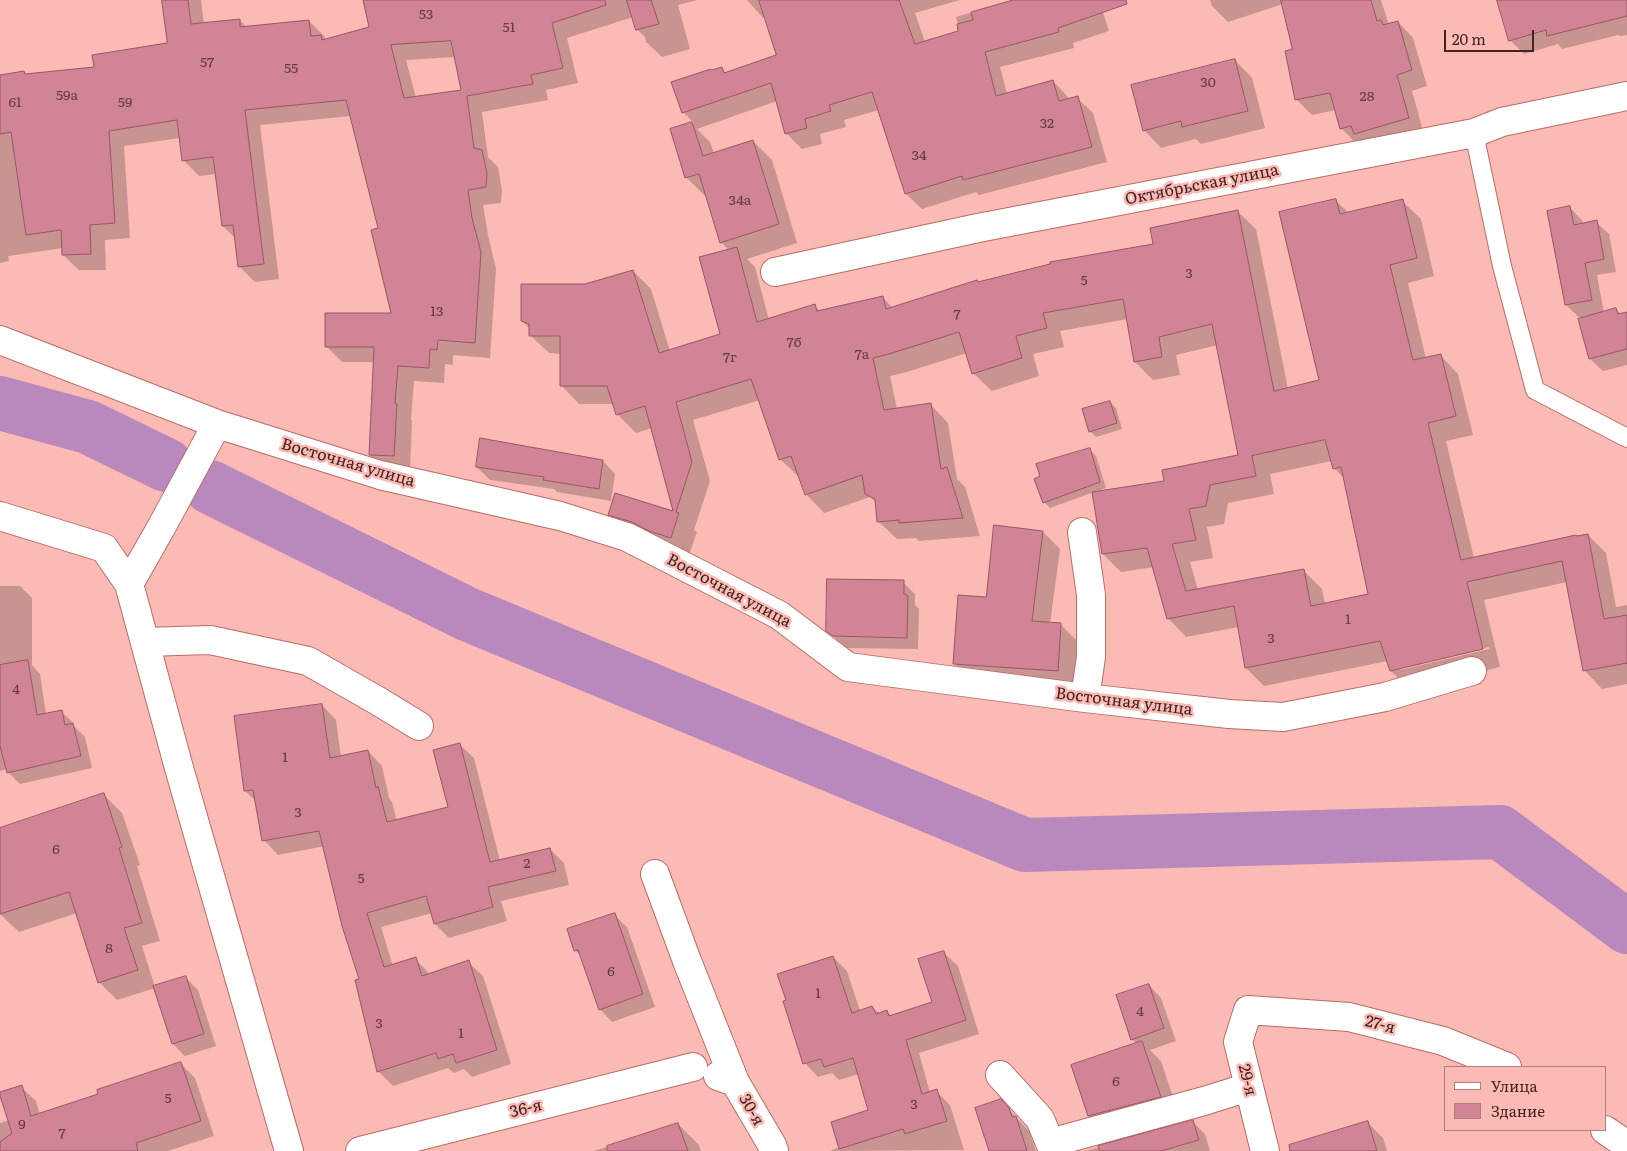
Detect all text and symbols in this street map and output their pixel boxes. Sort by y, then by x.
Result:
house number: 53 [419,7,433,23]
house number: 51 [503,20,515,36]
scale bar [1447,20,1537,52]
text: 20 m [1452,27,1486,50]
house number: 57 [200,55,214,71]
house number: 55 [284,61,298,77]
house number: 30 [1200,75,1216,91]
house number: 59а [56,88,78,104]
house number: 28 [1360,89,1374,105]
house number: 61 [8,95,22,111]
house number: 59 [118,95,132,111]
house number: 32 [1040,116,1054,132]
house number: 34 [911,148,927,164]
street label: Октябрьская улица [1124,161,1280,209]
house number: 34а [729,193,751,209]
house number: 3 [1185,266,1193,282]
house number: 5 [1080,273,1088,289]
house number: 13 [430,304,444,320]
house number: 7 [953,307,961,323]
house number: 7б [786,335,802,351]
house number: 7а [855,347,869,363]
house number: 7г [723,350,737,366]
street label: Восточная улица [279,435,417,491]
street label: Восточная улица [664,550,794,632]
house number: 1 [1345,612,1351,628]
house number: 3 [1267,631,1275,647]
house number: 4 [12,682,20,698]
street label: Восточная улица [1054,684,1194,720]
house number: 1 [282,750,288,766]
house number: 3 [294,805,302,821]
house number: 6 [52,842,60,858]
house number: 2 [523,856,531,872]
house number: 5 [357,871,365,887]
house number: 8 [105,941,113,957]
house number: 6 [607,964,615,980]
house number: 1 [815,986,821,1002]
house number: 4 [1136,1004,1144,1020]
street label: 27-я [1363,1012,1397,1038]
house number: 3 [375,1016,383,1032]
house number: 1 [458,1026,464,1042]
street label: 29-я [1234,1062,1260,1098]
legend [1444,1066,1607,1131]
house number: 6 [1112,1074,1120,1090]
text: Улица [1491,1074,1538,1097]
house number: 5 [164,1091,172,1107]
street label: 30-я [734,1091,768,1129]
street label: 36-я [508,1096,544,1122]
house number: 3 [910,1097,918,1113]
text: Здание [1491,1099,1545,1122]
house number: 9 [18,1117,26,1133]
house number: 7 [58,1126,66,1142]

